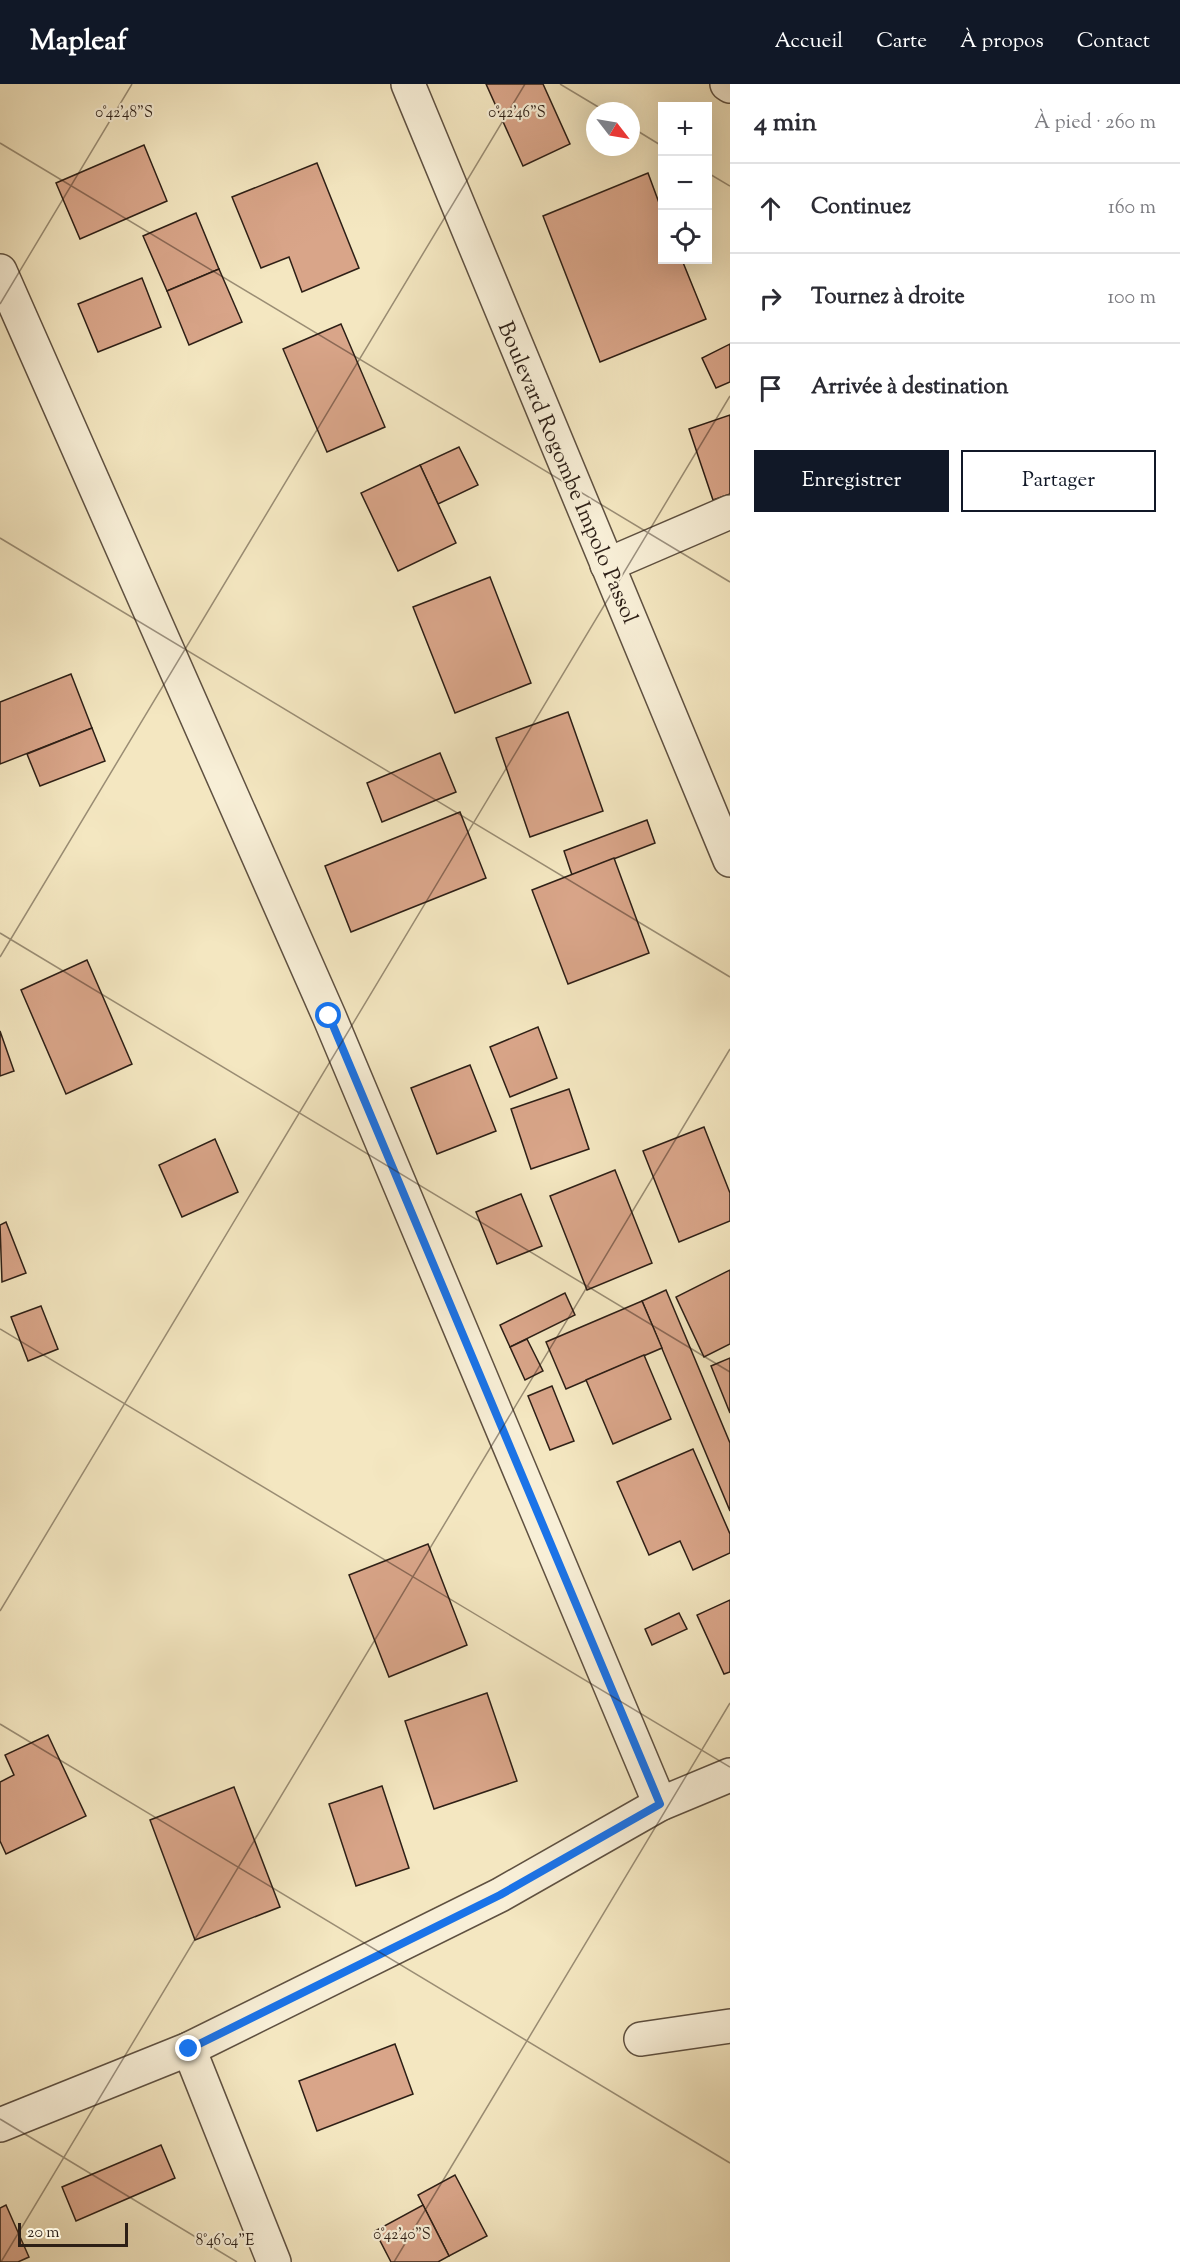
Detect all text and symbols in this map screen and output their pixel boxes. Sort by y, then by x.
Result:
text: Mapleaf [30,22,127,62]
text: Accueil [775,27,843,57]
text: Carte [876,27,927,57]
text: À propos [960,27,1044,57]
text: Contact [1077,27,1150,57]
north arrow [586,102,640,156]
map controls [658,102,712,264]
button: + [658,102,712,156]
text: 0°42'48"S [95,103,153,124]
text: 0°42'46"S [488,103,546,124]
text: 4 min [754,105,817,142]
text: À pied · 260 m [1034,109,1156,138]
button: − [658,156,712,210]
icon: ahead [754,192,787,225]
text: Continuez [811,192,911,224]
text: 160 m [1108,194,1156,223]
button: locate [658,210,712,264]
icon: right [754,282,787,315]
text: Tournez à droite [811,282,965,314]
text: 100 m [1107,284,1156,313]
street label: Boulevard Rogombe Impolo Passol [488,317,645,629]
icon: arrive [754,372,787,405]
text: Arrivée à destination [811,372,1008,404]
button: Enregistrer [754,450,949,512]
button: Partager [961,450,1156,512]
route start [315,1002,341,1028]
route end [175,2035,201,2061]
scale bar [18,2220,128,2248]
text: 20 m [27,2222,60,2245]
text: 0°42'40"S [373,2225,431,2246]
text: 8°46'04"E [196,2231,254,2252]

